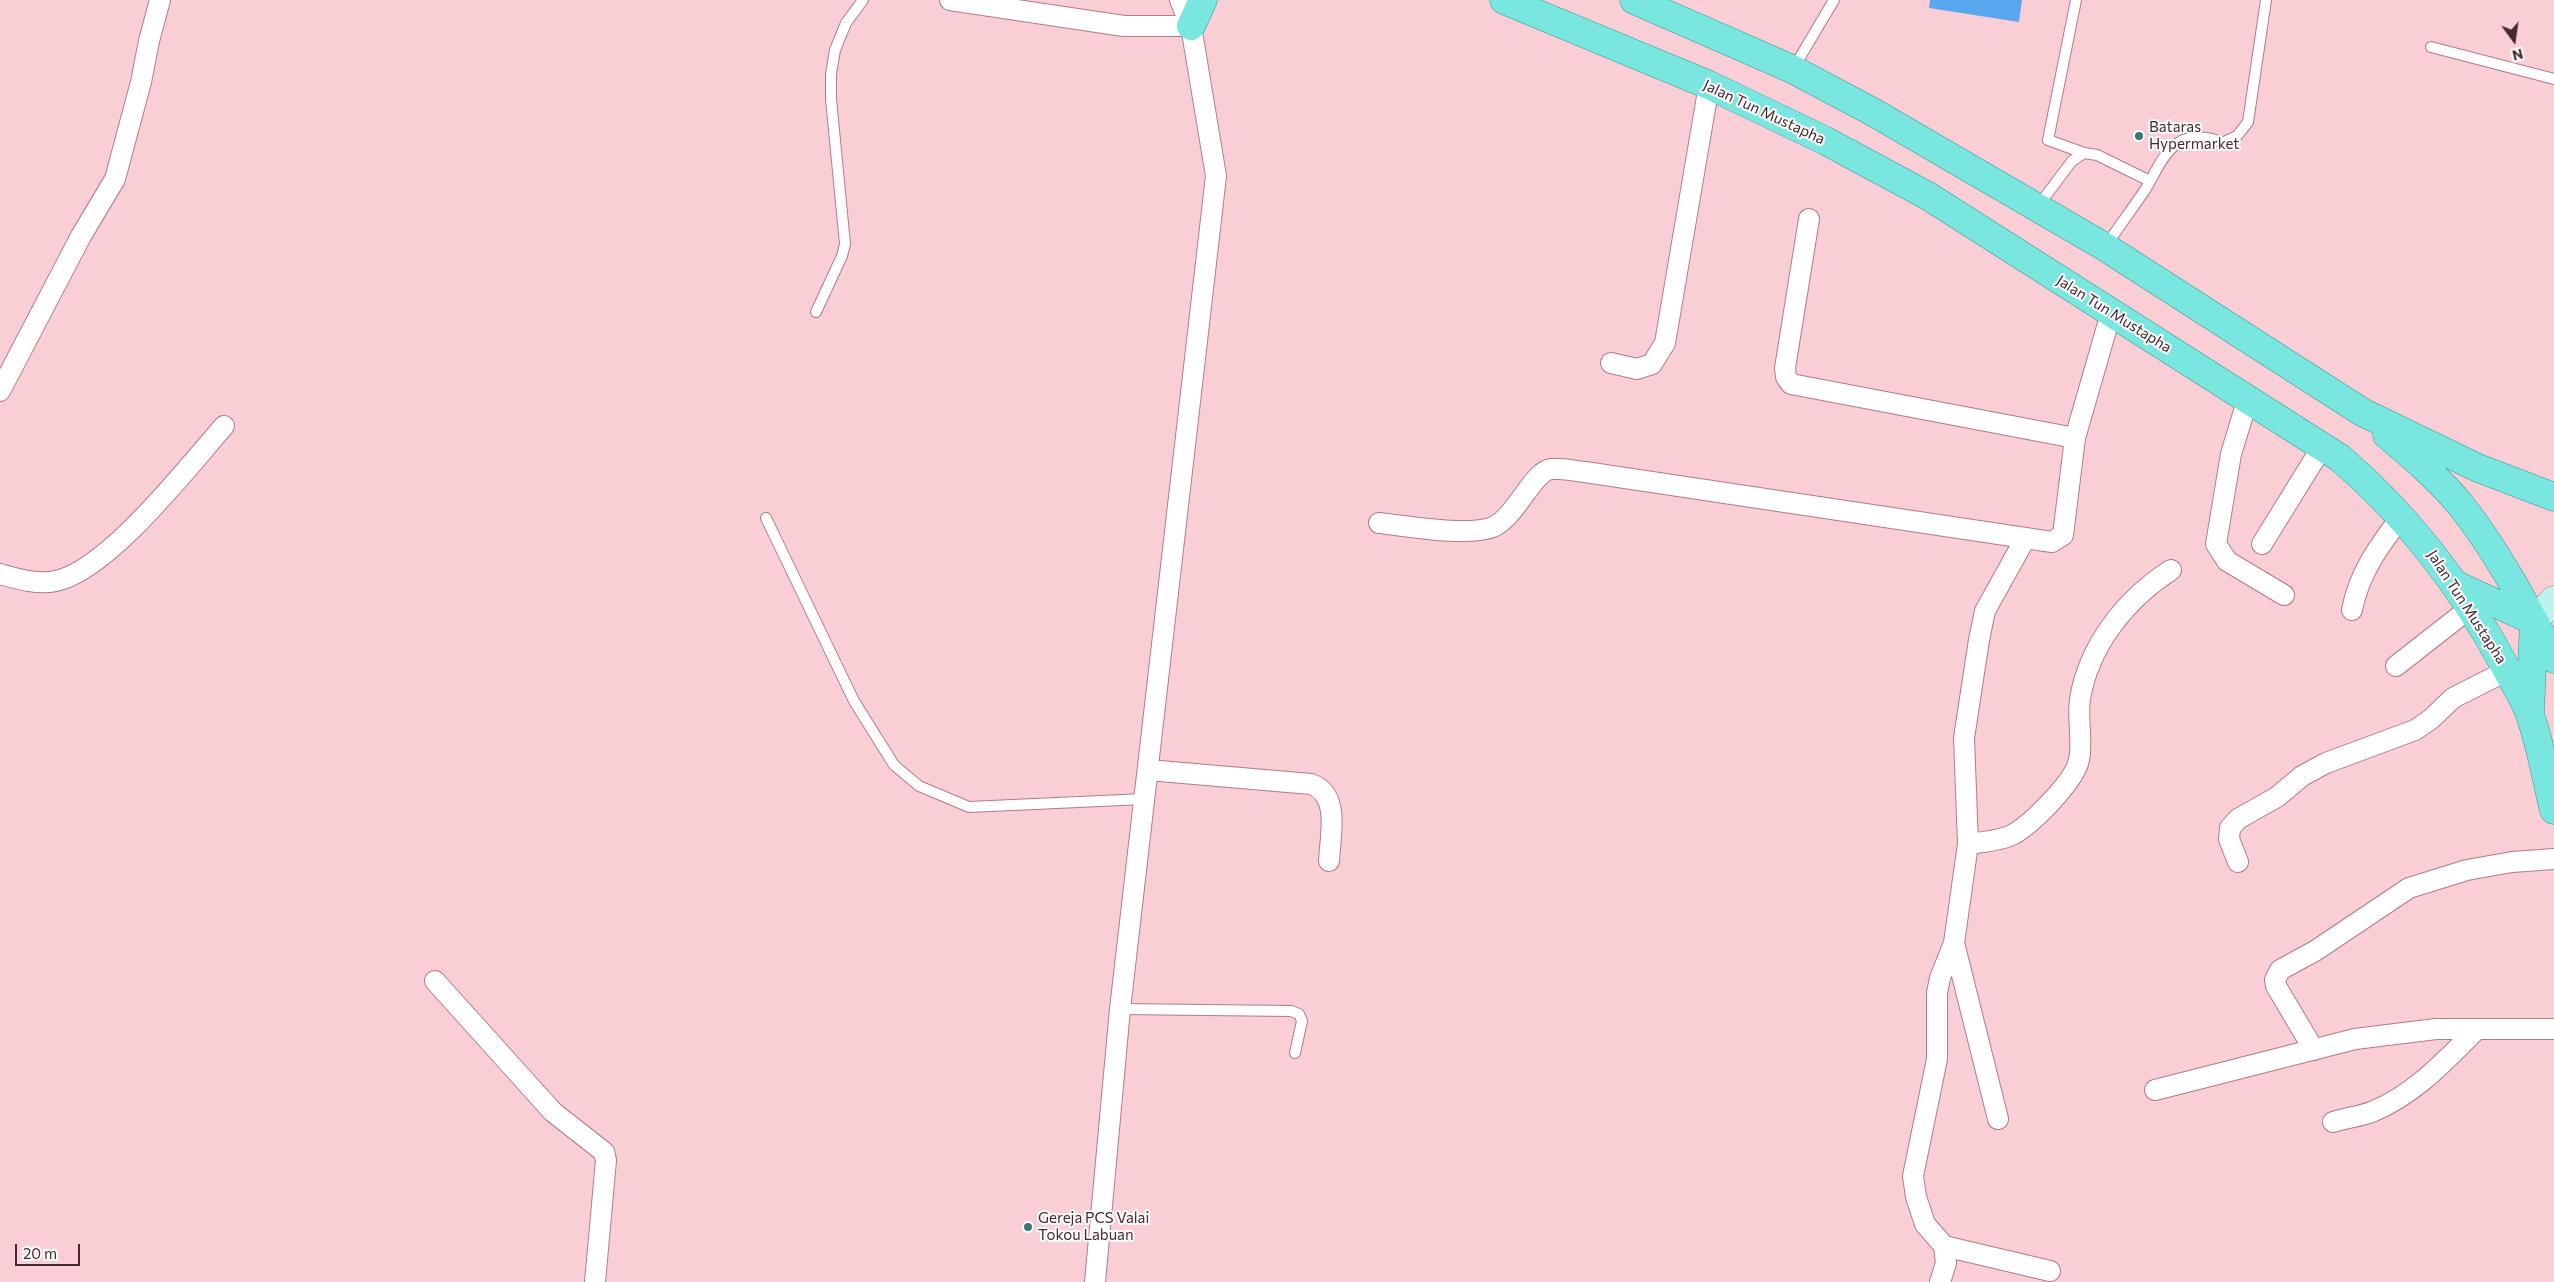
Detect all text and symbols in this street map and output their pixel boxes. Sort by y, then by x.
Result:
north arrow [2489,15,2539,65]
text: N [2511,46,2525,65]
street label: Jalan Tun Mustapha [1700,76,1828,148]
place label: Bataras Hypermarket [2149,118,2239,153]
marker: Bataras Hypermarket [2133,130,2145,142]
street label: Jalan Tun Mustapha [2053,271,2175,357]
street label: Jalan Tun Mustapha [2423,547,2511,667]
place label: Gereja PCS Valai Tokou Labuan [1038,1209,1149,1244]
marker: Gereja PCS Valai Tokou Labuan [1022,1221,1034,1233]
scale bar [18,1234,82,1266]
text: 20 m [23,1244,57,1262]

